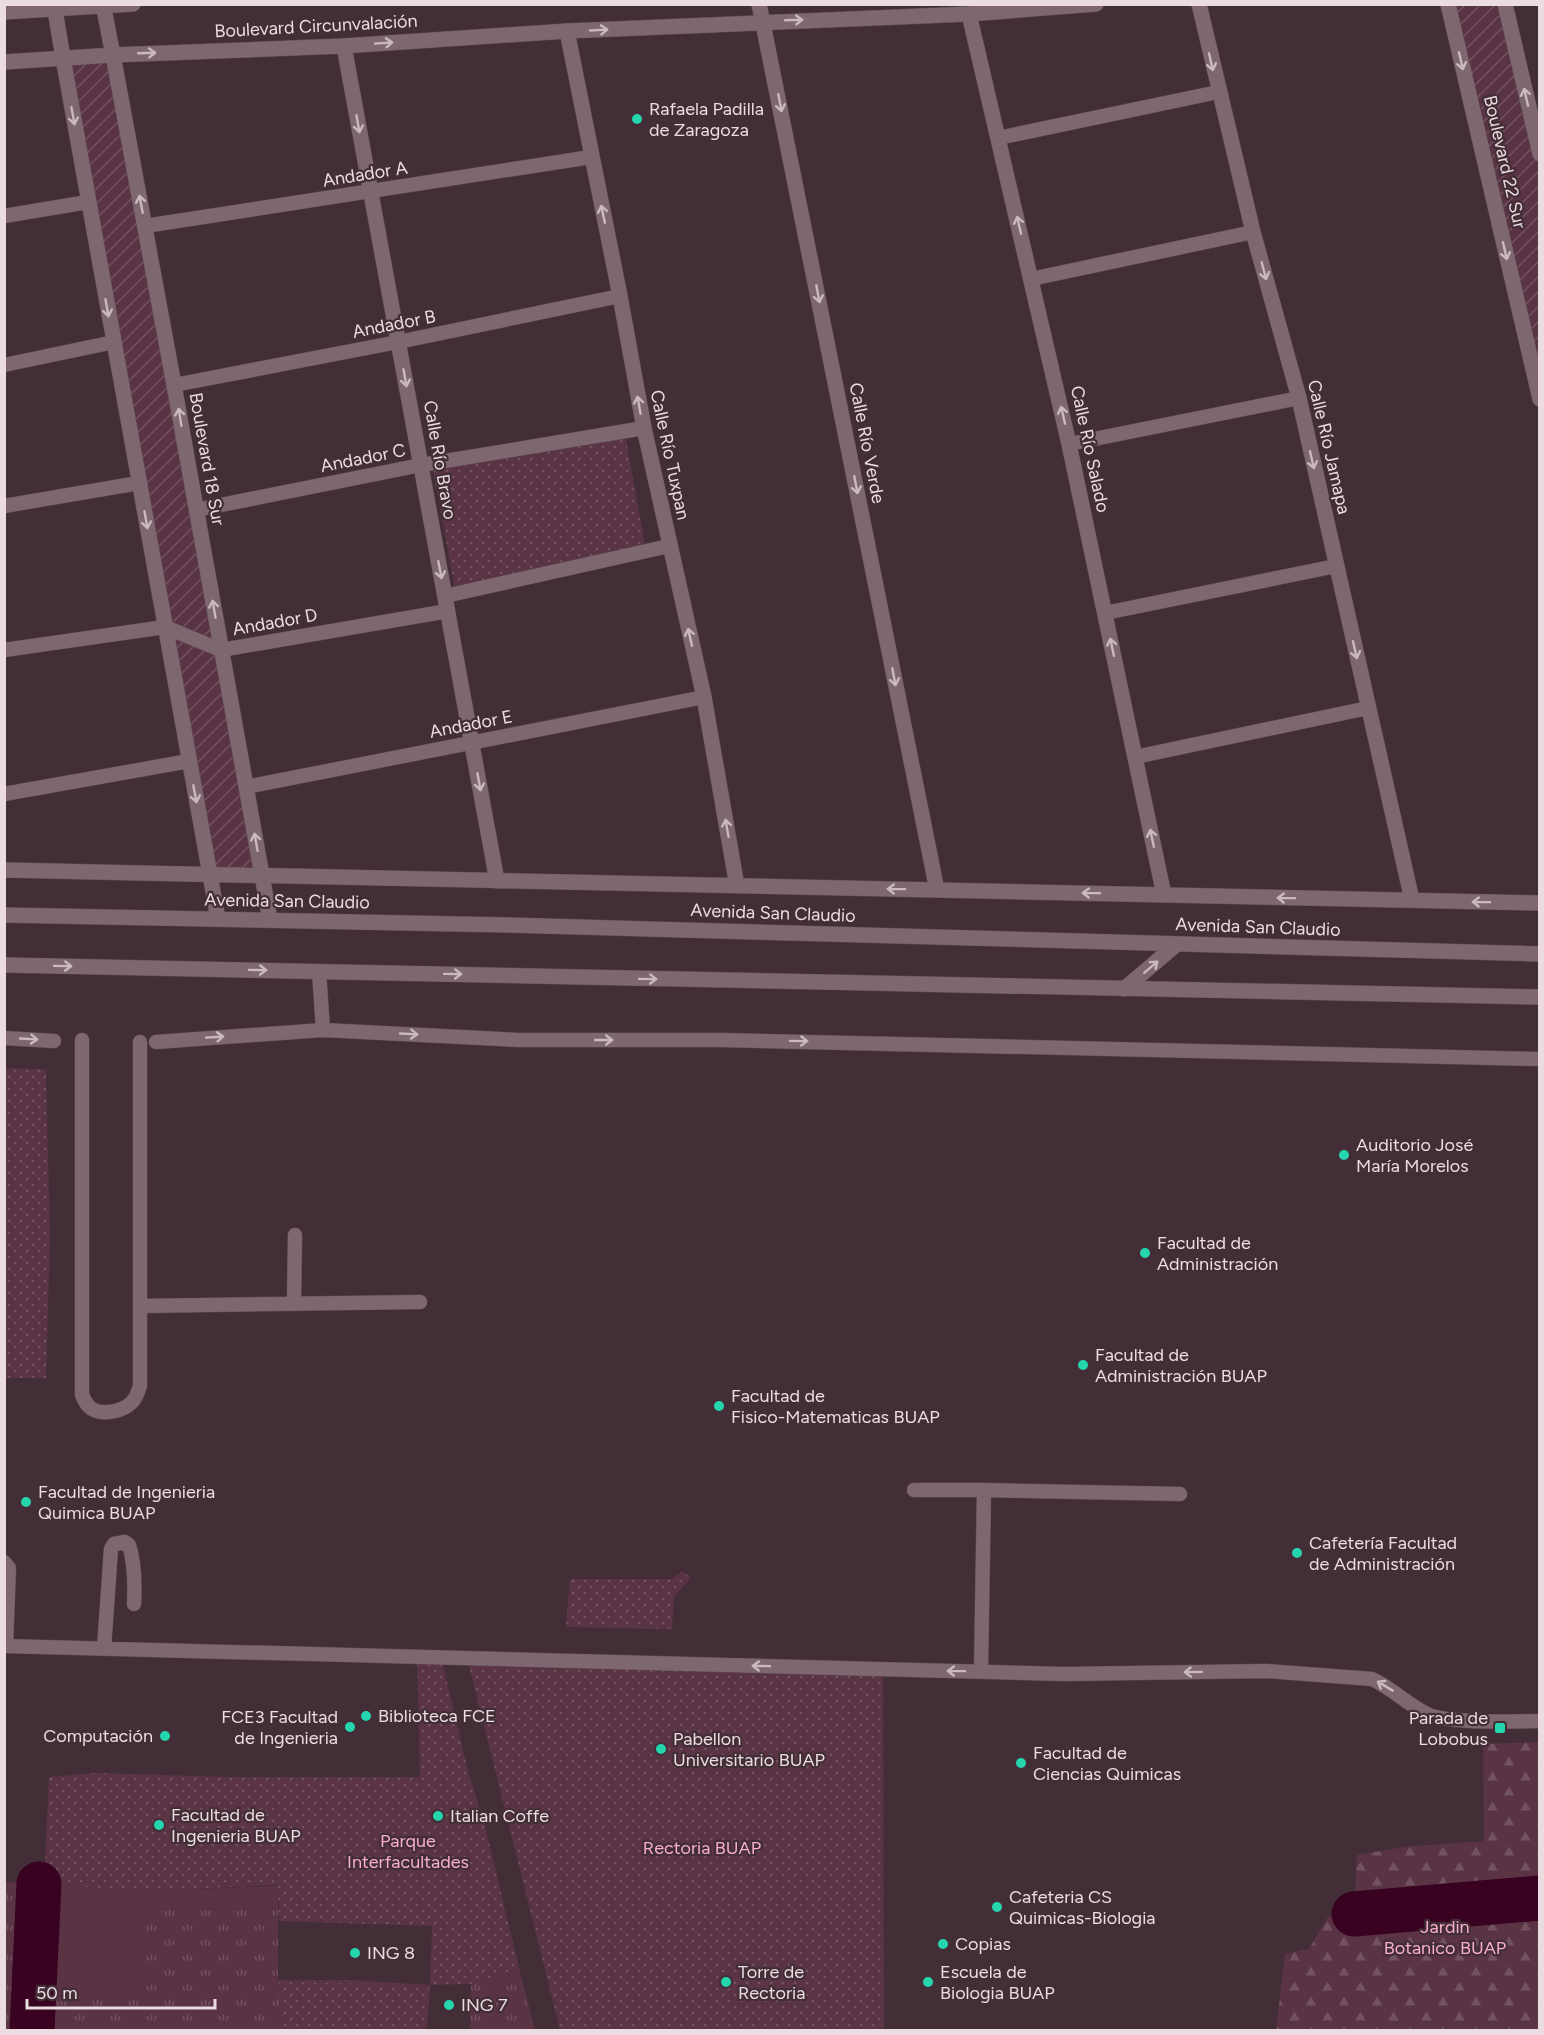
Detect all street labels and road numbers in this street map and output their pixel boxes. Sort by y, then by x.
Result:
street label: Boulevard Circunvalación [214,10,418,42]
street label: Boulevard 22 Sur [1479,93,1531,231]
street label: Andador A [321,156,409,192]
street label: Andador B [350,305,438,343]
street label: Calle Río Jamapa [1303,378,1355,516]
street label: Calle Río Verde [844,381,890,505]
street label: Calle Río Salado [1066,384,1114,514]
street label: Calle Río Tuxpan [645,388,695,522]
street label: Boulevard 18 Sur [184,391,230,527]
street label: Calle Río Bravo [419,399,461,521]
street label: Andador C [318,439,408,477]
street label: Andador D [231,604,319,640]
street label: Andador E [428,705,514,743]
street label: Avenida San Claudio [204,889,370,913]
street label: Avenida San Claudio [690,899,856,927]
street label: Avenida San Claudio [1175,913,1341,941]

